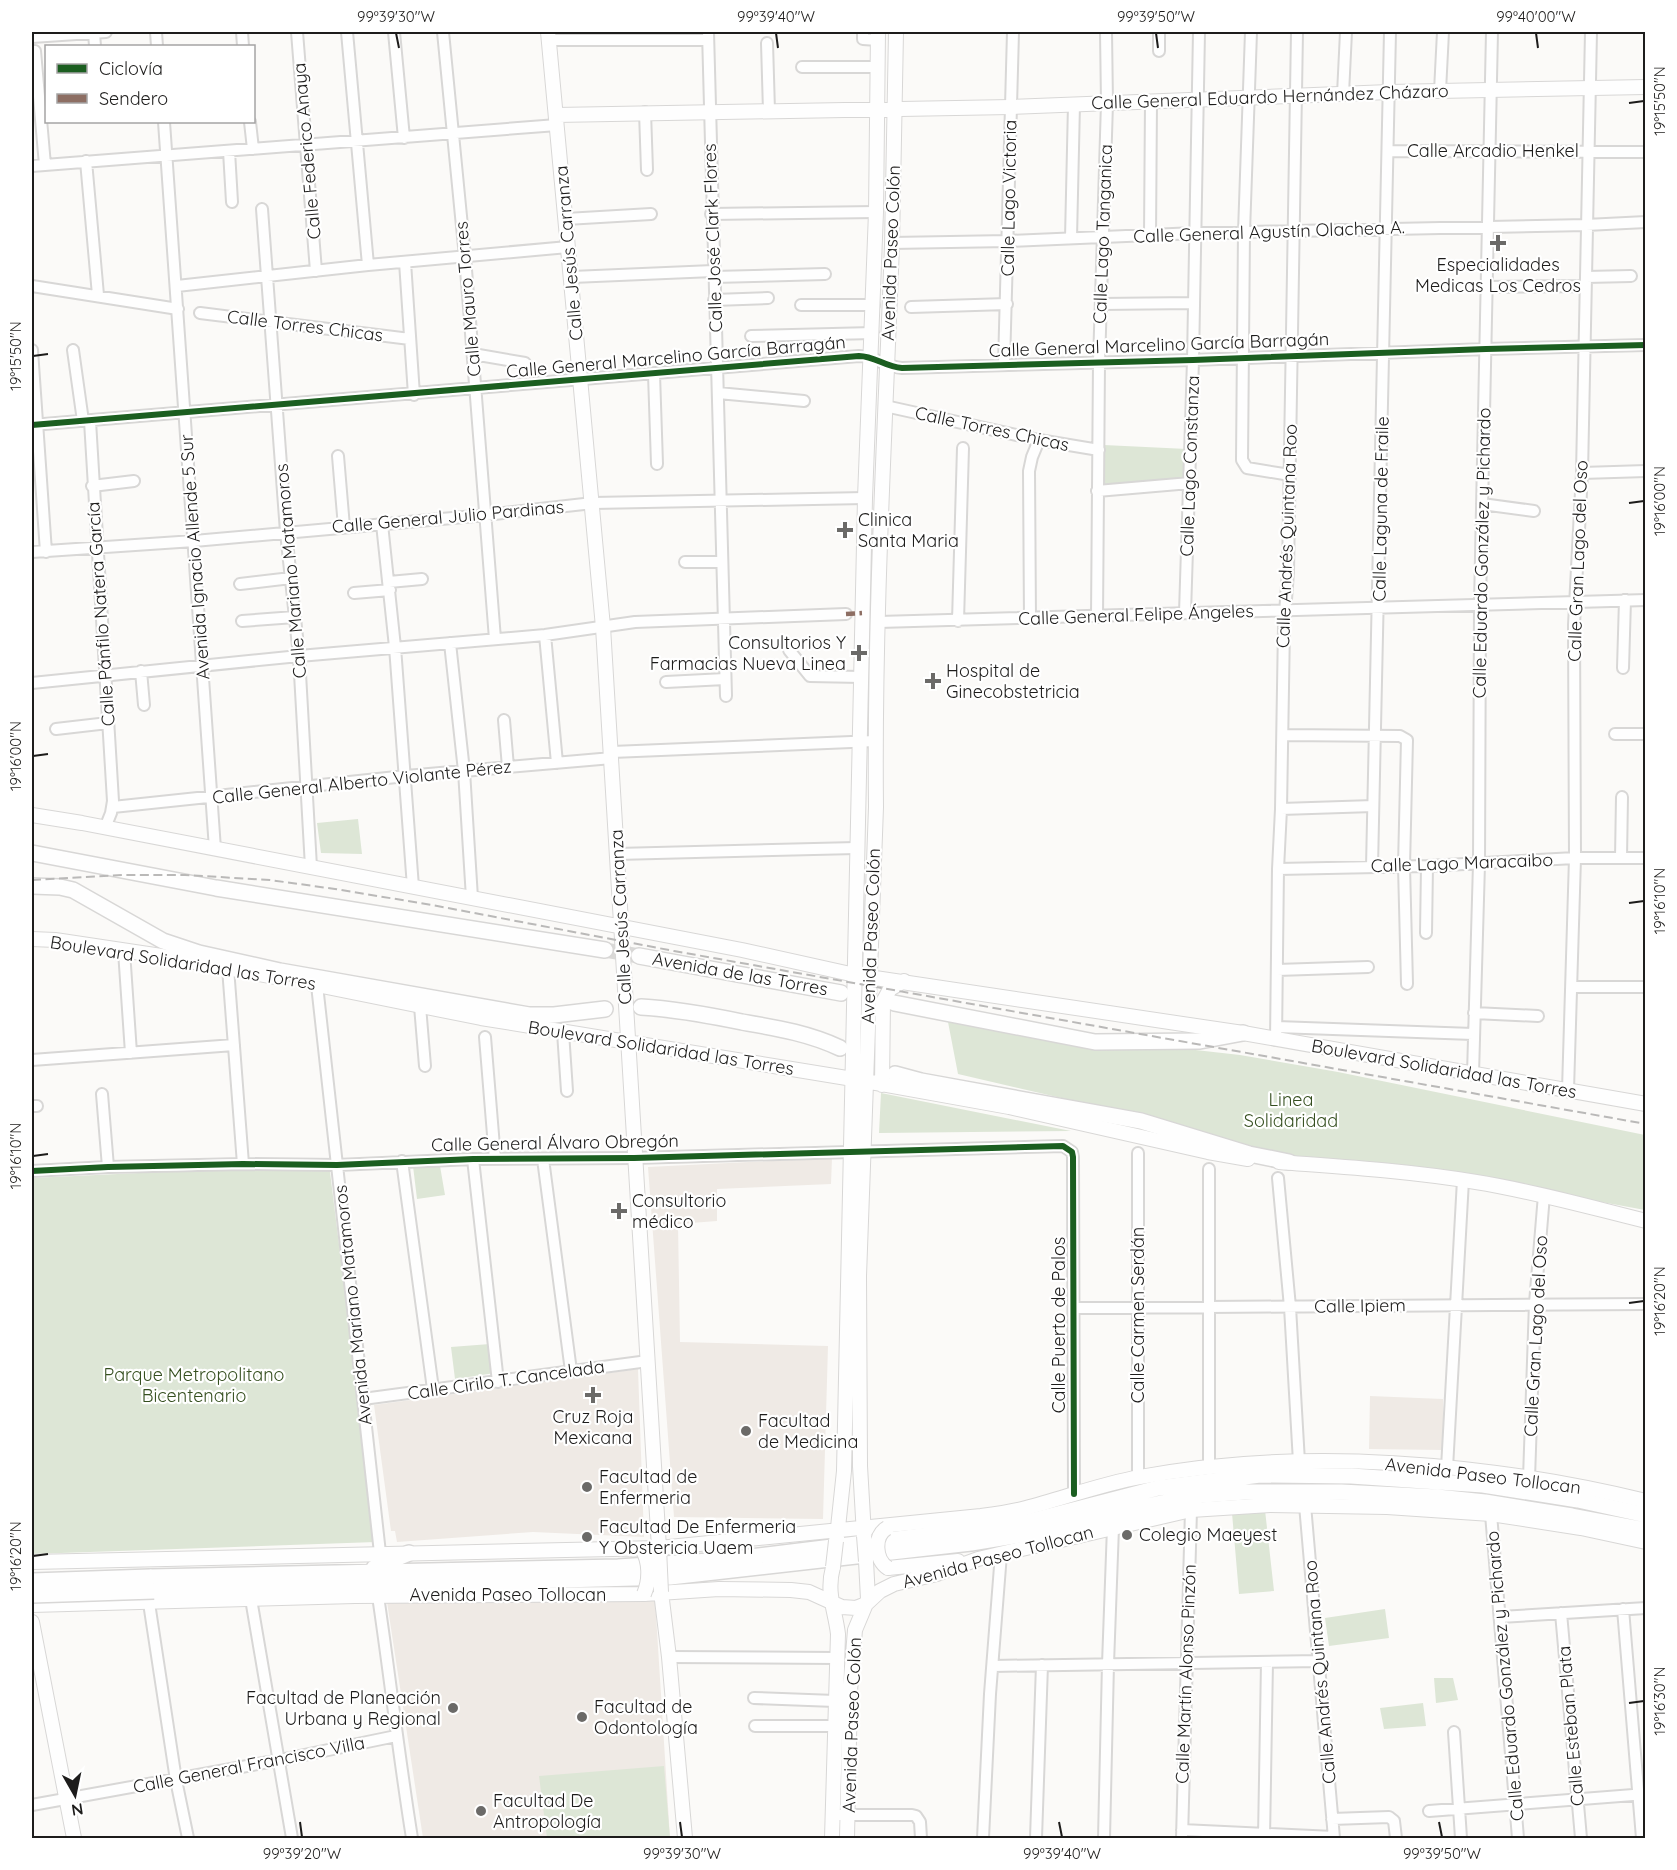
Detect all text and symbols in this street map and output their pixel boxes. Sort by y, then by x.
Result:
text: 99°39'30"W [357,7,435,26]
text: 99°39'40"W [737,7,815,26]
text: 99°39'50"W [1117,7,1196,26]
text: 99°40'00"W [1496,7,1576,26]
legend [45,45,255,123]
text: Ciclovía [99,57,163,80]
street label: Calle Federico Anaya [287,62,326,240]
text: 19°15'50"N [1650,66,1669,136]
street label: Calle General Eduardo Hernández Cházaro [1091,79,1449,114]
text: Sendero [99,87,168,110]
street label: Calle Lago Victoria [996,119,1021,277]
street label: Calle Arcadio Henkel [1407,139,1579,162]
street label: Calle José Clark Flores [698,143,727,333]
street label: Calle Lago Tanganica [1088,144,1117,324]
street label: Calle Jesús Carranza [549,165,588,341]
street label: Avenida Paseo Colón [876,165,905,341]
street label: Calle General Agustín Olachea A. [1133,215,1405,248]
street label: Calle Mauro Torres [449,220,486,378]
marker: Especialidades Medicas Los Cedros [1489,234,1507,252]
place label: Especialidades Medicas Los Cedros [1415,253,1581,297]
street label: Calle Torres Chicas [226,305,384,346]
text: 19°15'50"N [6,321,25,391]
street label: Calle General Marcelino García Barragán [988,327,1330,362]
street label: Calle General Marcelino García Barragán [505,330,847,383]
street label: Calle Lago Constanza [1175,375,1204,557]
street label: Calle Torres Chicas [913,401,1071,456]
street label: Calle Eduardo González y Pichardo [1467,407,1496,699]
street label: Calle Laguna de Fraile [1367,416,1394,602]
street label: Calle Andrés Quintana Roo [1271,424,1302,648]
street label: Avenida Ignacio Allende 5 Sur [174,433,215,681]
street label: Calle Gran Lago del Oso [1562,460,1593,662]
street label: Calle Mariano Matamoros [270,463,311,679]
text: 19°16'00"N [1650,466,1669,536]
street label: Calle General Julio Pardinas [331,495,565,538]
street label: Calle Pánfilo Natera García [81,501,120,727]
place label: Clinica Santa Maria [858,508,959,552]
marker: Clinica Santa Maria [836,521,854,539]
street label: Calle General Felipe Ángeles [1018,599,1254,630]
place label: Consultorios Y Farmacias Nueva Linea [650,631,846,675]
marker: Consultorios Y Farmacias Nueva Linea [850,644,868,662]
place label: Hospital de Ginecobstetricia [946,659,1080,703]
marker: Hospital de Ginecobstetricia [924,672,942,690]
text: 19°16'00"N [6,721,25,791]
street label: Calle General Alberto Violante Pérez [211,754,513,809]
street label: Calle Jesús Carranza [604,829,637,1005]
street label: Avenida Paseo Colón [856,848,885,1024]
street label: Calle Lago Maracaibo [1370,848,1553,877]
text: 19°16'10"N [1650,868,1669,934]
street label: Boulevard Solidaridad las Torres [48,930,318,995]
street label: Avenida de las Torres [651,947,830,1000]
street label: Boulevard Solidaridad las Torres [526,1015,796,1080]
street label: Boulevard Solidaridad las Torres [1310,1034,1578,1103]
park label: Linea Solidaridad [1244,1088,1338,1132]
text: 19°16'10"N [6,1123,25,1189]
street label: Calle General Álvaro Obregón [431,1129,679,1156]
street label: Avenida Mariano Matamoros [328,1184,377,1426]
place label: Consultorio médico [632,1189,726,1233]
marker: Consultorio médico [610,1202,628,1220]
street label: Calle Carmen Serdán [1126,1227,1149,1403]
street label: Calle Gran Lago del Oso [1519,1235,1552,1437]
street label: Calle Puerto de Palos [1047,1237,1070,1413]
text: 19°16'20"N [1650,1266,1669,1336]
street label: Calle Ipiem [1314,1293,1406,1318]
street label: Calle Cirilo T. Cancelada [406,1354,606,1405]
park label: Parque Metropolitano Bicentenario [104,1363,284,1407]
marker: Cruz Roja Mexicana [584,1386,602,1404]
place label: Cruz Roja Mexicana [552,1405,634,1449]
place label: Facultad de Medicina [758,1409,858,1453]
marker: Facultad de Medicina [739,1424,753,1438]
street label: Avenida Paseo Tollocan [1384,1452,1582,1499]
place label: Facultad de Enfermeria [599,1465,697,1509]
marker: Facultad de Enfermeria [580,1480,594,1494]
place label: Facultad De Enfermeria Y Obstericia Uaem [599,1515,796,1559]
street label: Avenida Paseo Tollocan [900,1520,1096,1593]
text: 19°16'20"N [6,1521,25,1591]
place label: Colegio Maeyest [1139,1523,1277,1546]
marker: Colegio Maeyest [1120,1528,1134,1542]
marker: Facultad De Enfermeria Y Obstericia Uaem [580,1530,594,1544]
street label: Calle Eduardo González y Pichardo [1480,1530,1529,1822]
street label: Calle Andrés Quintana Roo [1298,1559,1341,1785]
street label: Calle Martín Alonso Pinzón [1170,1564,1201,1784]
street label: Avenida Paseo Tollocan [410,1583,606,1606]
street label: Avenida Paseo Colón [837,1637,866,1813]
street label: Calle Esteban Plata [1552,1645,1589,1807]
text: 19°16'30"N [1650,1667,1669,1735]
place label: Facultad de Planeación Urbana y Regional [246,1686,441,1730]
place label: Facultad de Odontología [594,1695,698,1739]
marker: Facultad de Planeación Urbana y Regional [446,1701,460,1715]
marker: Facultad de Odontología [575,1710,589,1724]
street label: Calle General Francisco Villa [131,1731,367,1798]
north arrow [45,1765,105,1825]
place label: Facultad De Antropología [493,1789,601,1833]
text: N [70,1799,85,1821]
marker: Facultad De Antropología [474,1804,488,1818]
text: 99°39'20"W [263,1844,342,1863]
text: 99°39'30"W [643,1844,721,1863]
text: 99°39'40"W [1023,1844,1101,1863]
text: 99°39'50"W [1403,1844,1482,1863]

